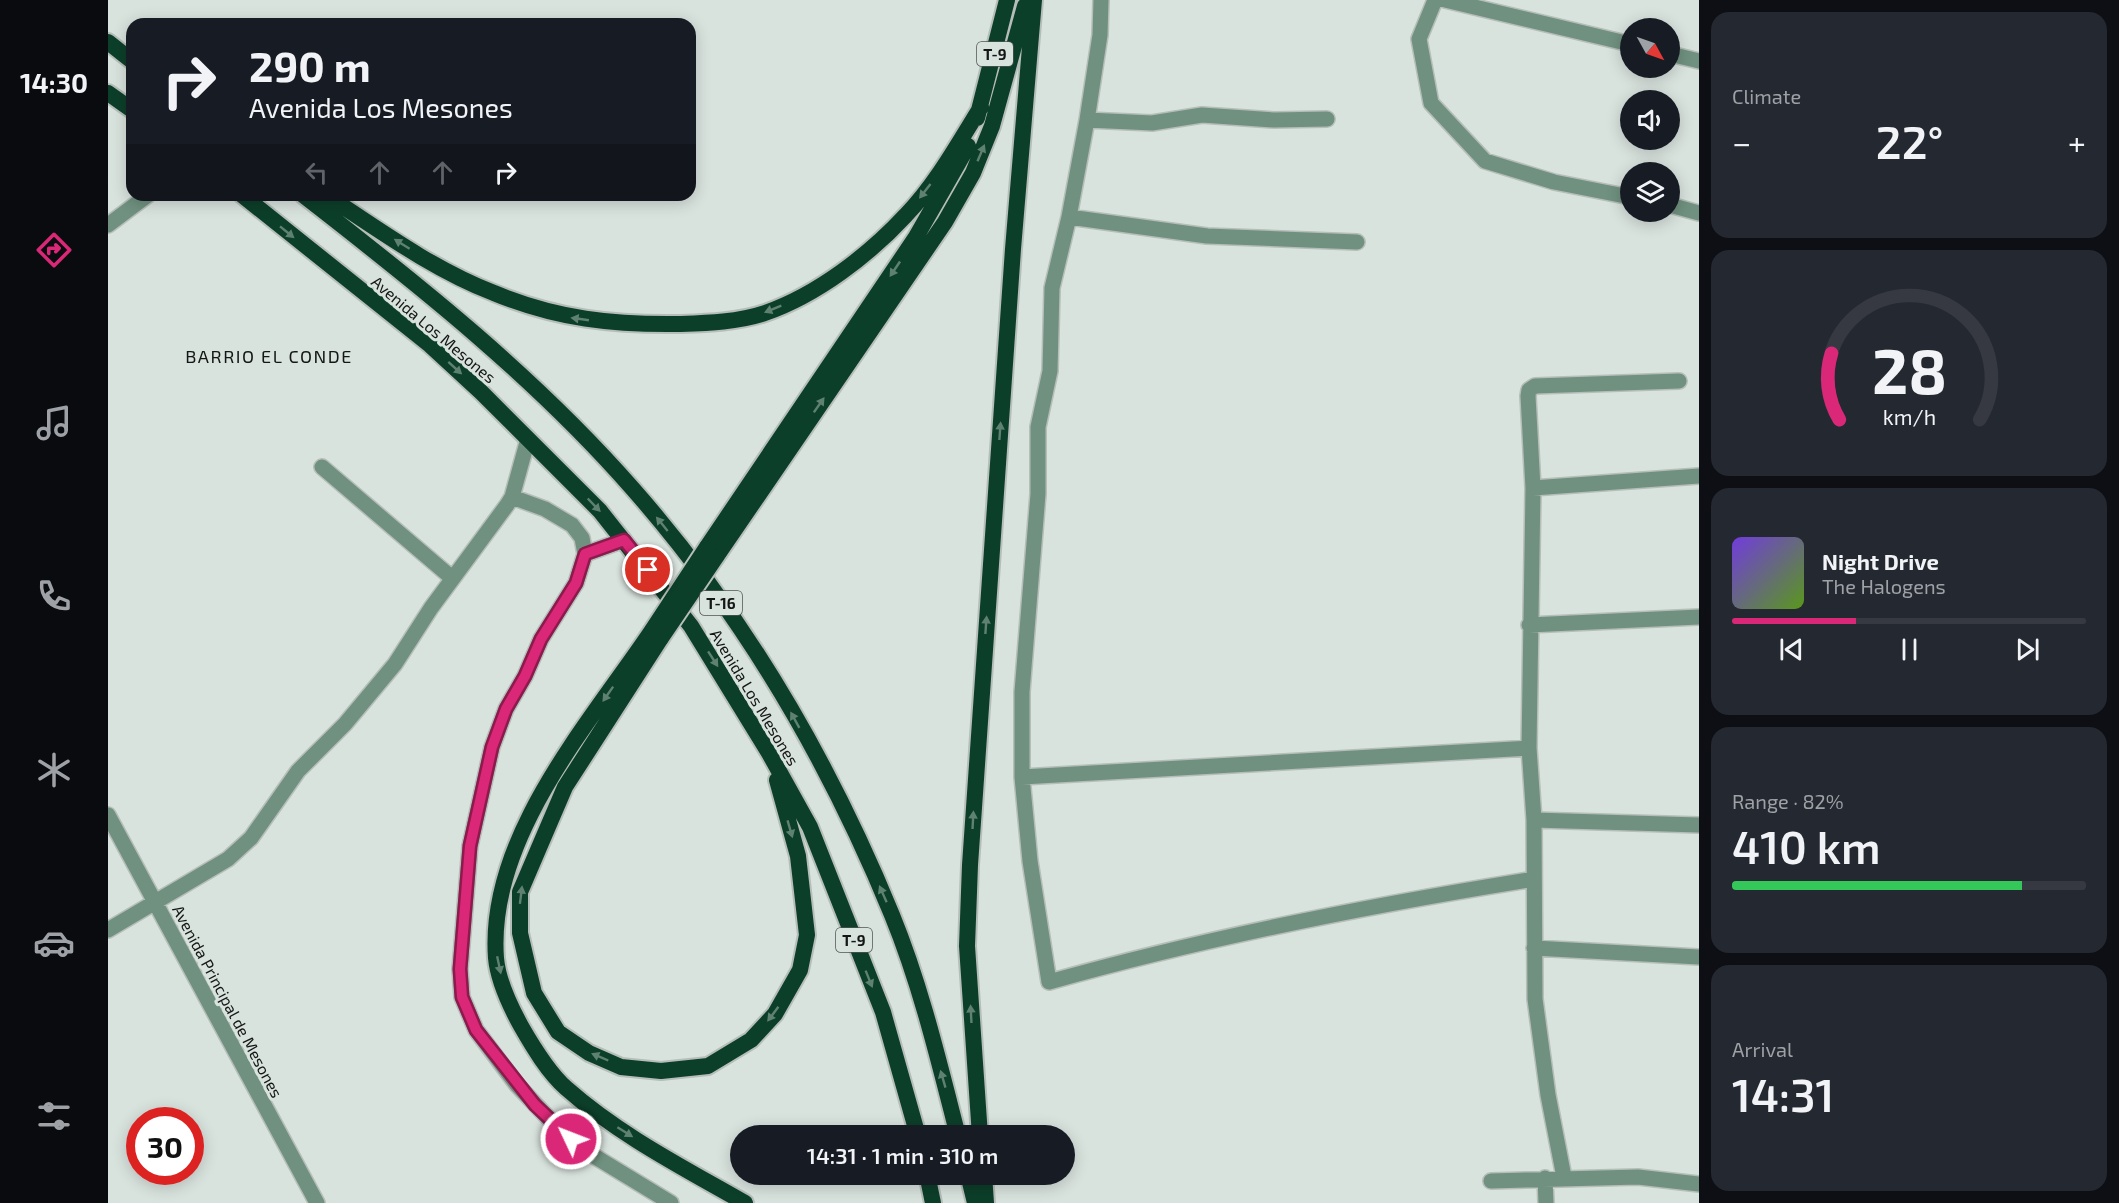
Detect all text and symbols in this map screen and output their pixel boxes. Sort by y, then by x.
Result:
north arrow [1620,18,1680,78]
map controls [1620,18,1680,222]
text: 290 m [249,40,371,90]
icon: right [150,42,228,120]
road number: T-9 [977,42,1013,66]
text: 14:30 [20,66,88,98]
text: Climate [1732,84,1801,108]
button: sound [1620,90,1680,150]
text: Avenida Los Mesones [249,91,513,123]
text: 22° [1876,114,1943,168]
text: − [1732,122,1751,162]
text: + [2068,122,2086,162]
one-way arrow [976,143,986,161]
icon: left [300,156,333,189]
icon: ahead [363,156,396,189]
icon: ahead [426,156,459,189]
icon: right [489,156,522,189]
button: layers [1620,162,1680,222]
one-way arrow [919,183,932,199]
one-way arrow [280,225,295,237]
icon: directions [33,229,75,271]
one-way arrow [393,238,410,249]
one-way arrow [889,261,901,277]
street label: Avenida Los Mesones [368,272,500,386]
one-way arrow [764,305,782,314]
one-way arrow [570,315,589,324]
text: 28 [1871,332,1947,407]
district label: BARRIO EL CONDE [185,345,353,367]
one-way arrow [447,361,462,374]
one-way arrow [813,397,825,413]
icon: music [33,402,75,444]
text: km/h [1882,405,1936,430]
one-way arrow [995,421,1005,440]
one-way arrow [586,498,600,512]
one-way arrow [656,517,669,532]
pin [622,544,673,595]
text: Night Drive [1822,548,1939,574]
icon: arrive [631,553,664,586]
text: The Halogens [1822,574,1946,598]
icon: phone [33,575,75,617]
road number: T-16 [700,591,742,615]
one-way arrow [981,615,990,634]
street label: Avenida Los Mesones [707,625,803,769]
icon: previous [1775,633,1808,666]
icon: pause [1893,633,1926,666]
icon: next [2011,633,2044,666]
one-way arrow [707,651,718,667]
one-way arrow [602,686,614,702]
one-way arrow [791,711,801,728]
icon: climate [33,749,75,791]
text: Range · 82% [1732,789,1844,813]
one-way arrow [968,810,977,829]
text: 410 km [1732,819,1881,873]
one-way arrow [786,820,795,838]
one-way arrow [516,885,526,904]
one-way arrow [878,885,887,902]
street label: Avenida Principal de Mesones [169,901,287,1101]
icon: car [33,922,75,964]
road number: T-9 [836,928,872,952]
one-way arrow [495,956,504,975]
one-way arrow [864,970,874,988]
one-way arrow [966,1005,975,1024]
one-way arrow [767,1006,779,1022]
text: Arrival [1732,1037,1793,1061]
one-way arrow [591,1053,608,1062]
text: 14:31 [1732,1067,1834,1121]
one-way arrow [937,1070,947,1088]
icon: filters [33,1095,75,1137]
speed limit sign: 30 [126,1107,204,1185]
position arrow [539,1107,603,1171]
one-way arrow [617,1127,633,1138]
text: 14:31 · 1 min · 310 m [807,1142,998,1168]

